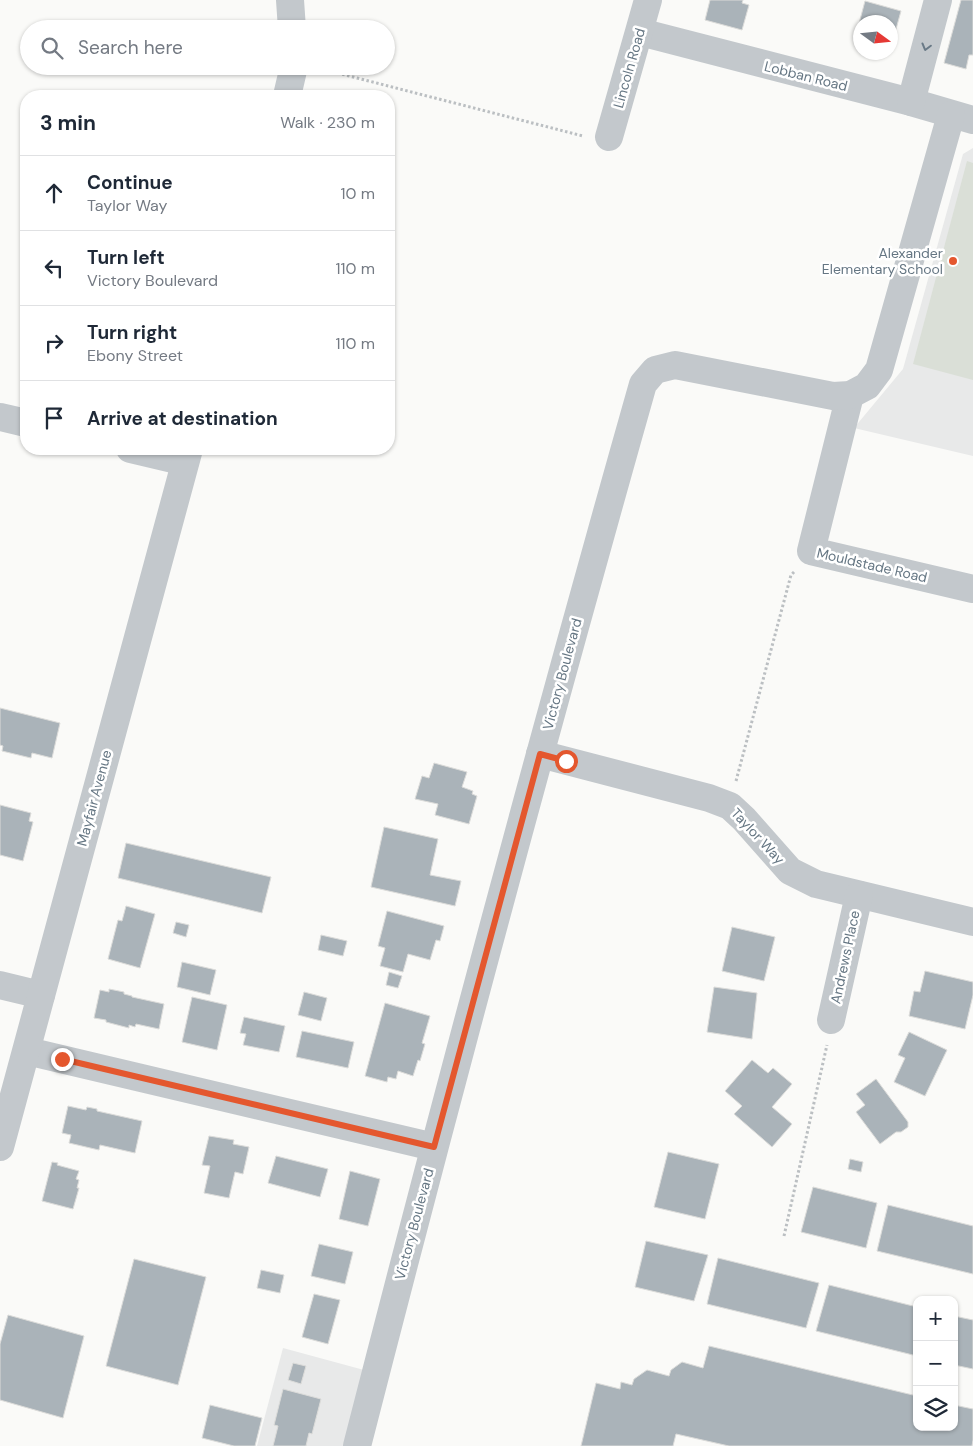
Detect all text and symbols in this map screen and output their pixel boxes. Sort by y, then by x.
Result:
north arrow [853,15,898,60]
search box [20,20,395,75]
street label: Lincoln Road [609,26,649,110]
icon: search [38,34,66,62]
text: Search here [78,35,183,60]
one-way arrow [921,43,931,51]
street label: Lobban Road [763,57,849,95]
text: 3 min [40,109,96,137]
text: Walk · 230 m [280,112,375,133]
text: Continue [87,170,173,195]
icon: ahead [40,179,68,207]
text: 10 m [341,183,375,204]
text: Taylor Way [87,195,167,216]
place label: Alexander Elementary School [822,244,943,278]
text: Turn left [87,245,165,270]
icon: left [40,254,68,282]
marker: Alexander Elementary School [947,255,959,267]
text: 110 m [336,258,375,279]
text: Victory Boulevard [87,270,218,291]
text: Turn right [87,320,177,345]
icon: right [40,329,68,357]
text: 110 m [336,333,375,354]
text: Ebony Street [87,345,183,366]
icon: arrive [40,404,68,432]
text: Arrive at destination [87,406,278,431]
street label: Mouldstade Road [815,544,929,586]
street label: Victory Boulevard [538,616,586,732]
street label: Mayfair Avenue [73,748,116,848]
route start [555,750,578,773]
street label: Taylor Way [727,804,789,868]
street label: Andrews Place [826,909,864,1005]
route end [51,1048,74,1071]
street label: Victory Boulevard [390,1166,438,1282]
map controls [913,1296,958,1431]
button: + [913,1296,958,1341]
button: − [913,1341,958,1386]
button: layers [913,1386,958,1431]

